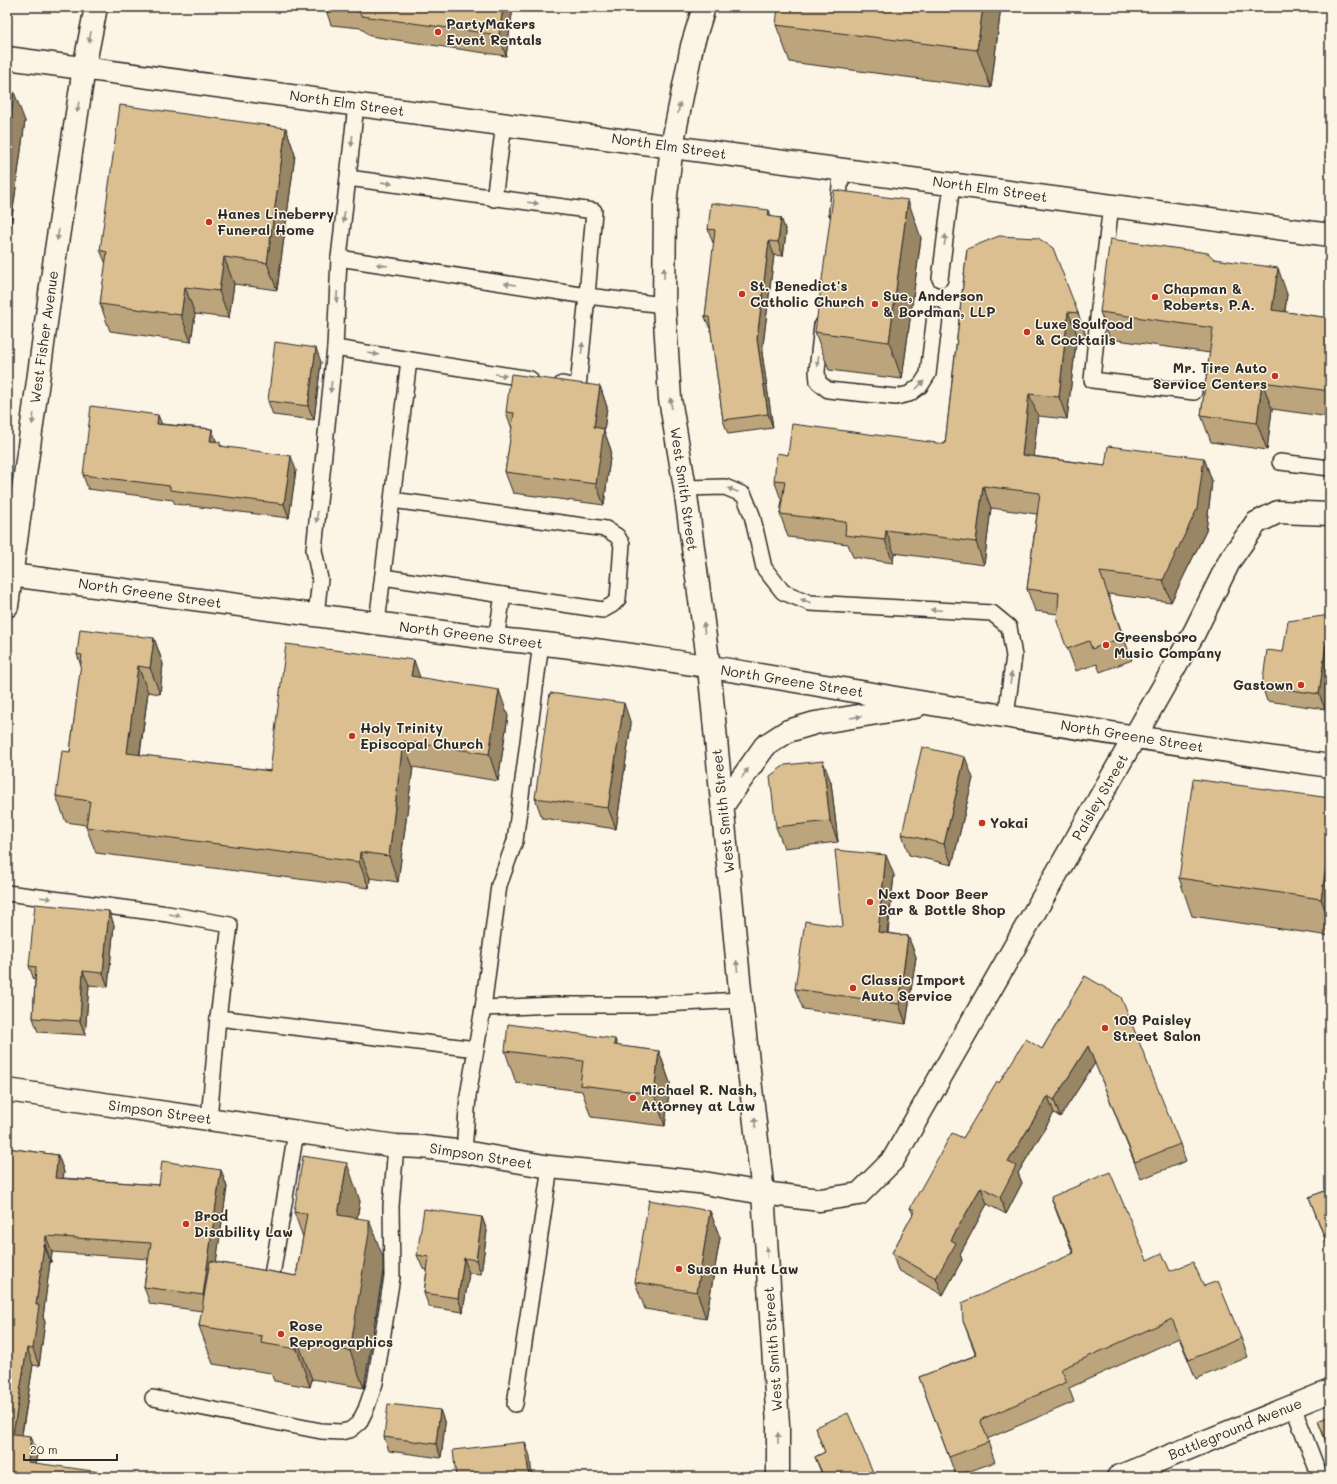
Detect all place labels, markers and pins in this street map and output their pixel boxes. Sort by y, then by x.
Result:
place label: PartyMakers Event Rentals [446,14,542,49]
marker: PartyMakers Event Rentals [433,27,443,37]
place label: Hanes Lineberry Funeral Home [217,204,334,239]
marker: Hanes Lineberry Funeral Home [204,217,214,227]
place label: St. Benedict's Catholic Church [750,276,864,311]
place label: Chapman & Roberts, P.A. [1163,279,1255,314]
place label: Sue, Anderson & Bordman, LLP [883,286,996,321]
marker: St. Benedict's Catholic Church [737,289,747,299]
marker: Chapman & Roberts, P.A. [1150,292,1160,302]
marker: Sue, Anderson & Bordman, LLP [870,299,880,309]
place label: Luxe Soulfood & Cocktails [1035,314,1133,349]
marker: Luxe Soulfood & Cocktails [1022,327,1032,337]
place label: Mr. Tire Auto Service Centers [1153,358,1267,393]
marker: Mr. Tire Auto Service Centers [1270,371,1280,381]
place label: Greensboro Music Company [1114,627,1222,662]
marker: Greensboro Music Company [1101,640,1111,650]
place label: Gastown [1233,675,1293,694]
marker: Gastown [1296,680,1306,690]
place label: Holy Trinity Episcopal Church [360,718,483,753]
marker: Holy Trinity Episcopal Church [347,731,357,741]
place label: Yokai [990,813,1029,832]
marker: Yokai [977,818,987,828]
place label: Next Door Beer Bar & Bottle Shop [878,884,1006,919]
marker: Next Door Beer Bar & Bottle Shop [865,897,875,907]
place label: Classic Import Auto Service [861,970,965,1005]
marker: Classic Import Auto Service [848,983,858,993]
place label: 109 Paisley Street Salon [1113,1010,1201,1045]
marker: 109 Paisley Street Salon [1100,1023,1110,1033]
place label: Michael R. Nash, Attorney at Law [641,1080,757,1115]
marker: Michael R. Nash, Attorney at Law [628,1093,638,1103]
place label: Brod Disability Law [194,1206,293,1241]
marker: Brod Disability Law [181,1219,191,1229]
place label: Susan Hunt Law [687,1259,799,1278]
marker: Susan Hunt Law [674,1264,684,1274]
place label: Rose Reprographics [289,1316,393,1351]
marker: Rose Reprographics [276,1329,286,1339]

